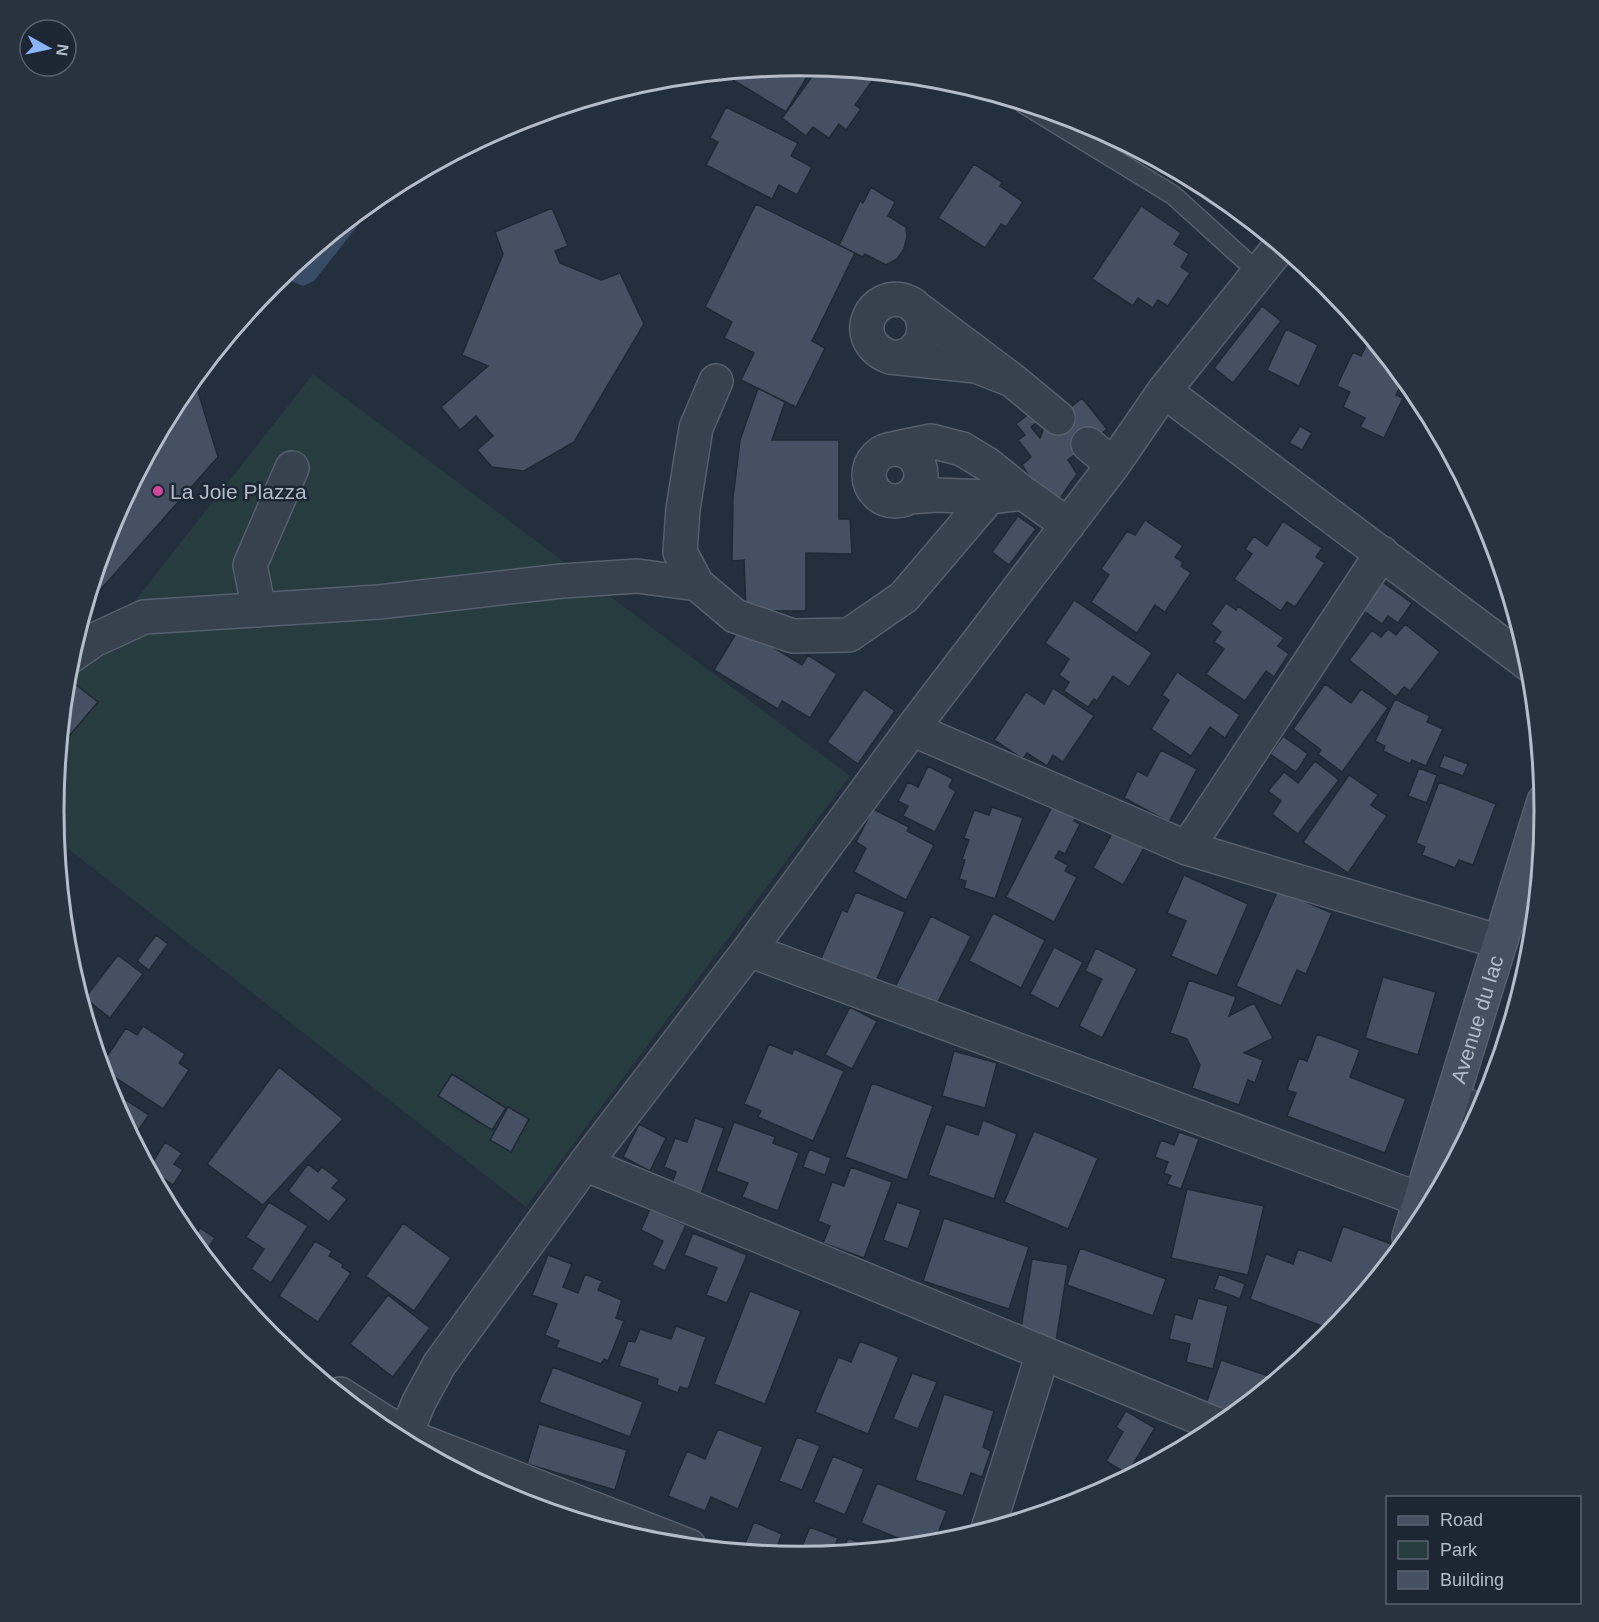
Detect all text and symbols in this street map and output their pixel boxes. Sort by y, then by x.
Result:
north arrow [18,18,78,78]
text: N [53,43,72,57]
place label: La Joie Plazza [170,480,307,503]
marker: La Joie Plazza [151,484,165,498]
street label: Avenue du lac [1446,952,1507,1086]
legend [1386,1496,1581,1604]
text: Road [1440,1510,1483,1530]
text: Park [1440,1540,1478,1560]
text: Building [1440,1570,1504,1590]

